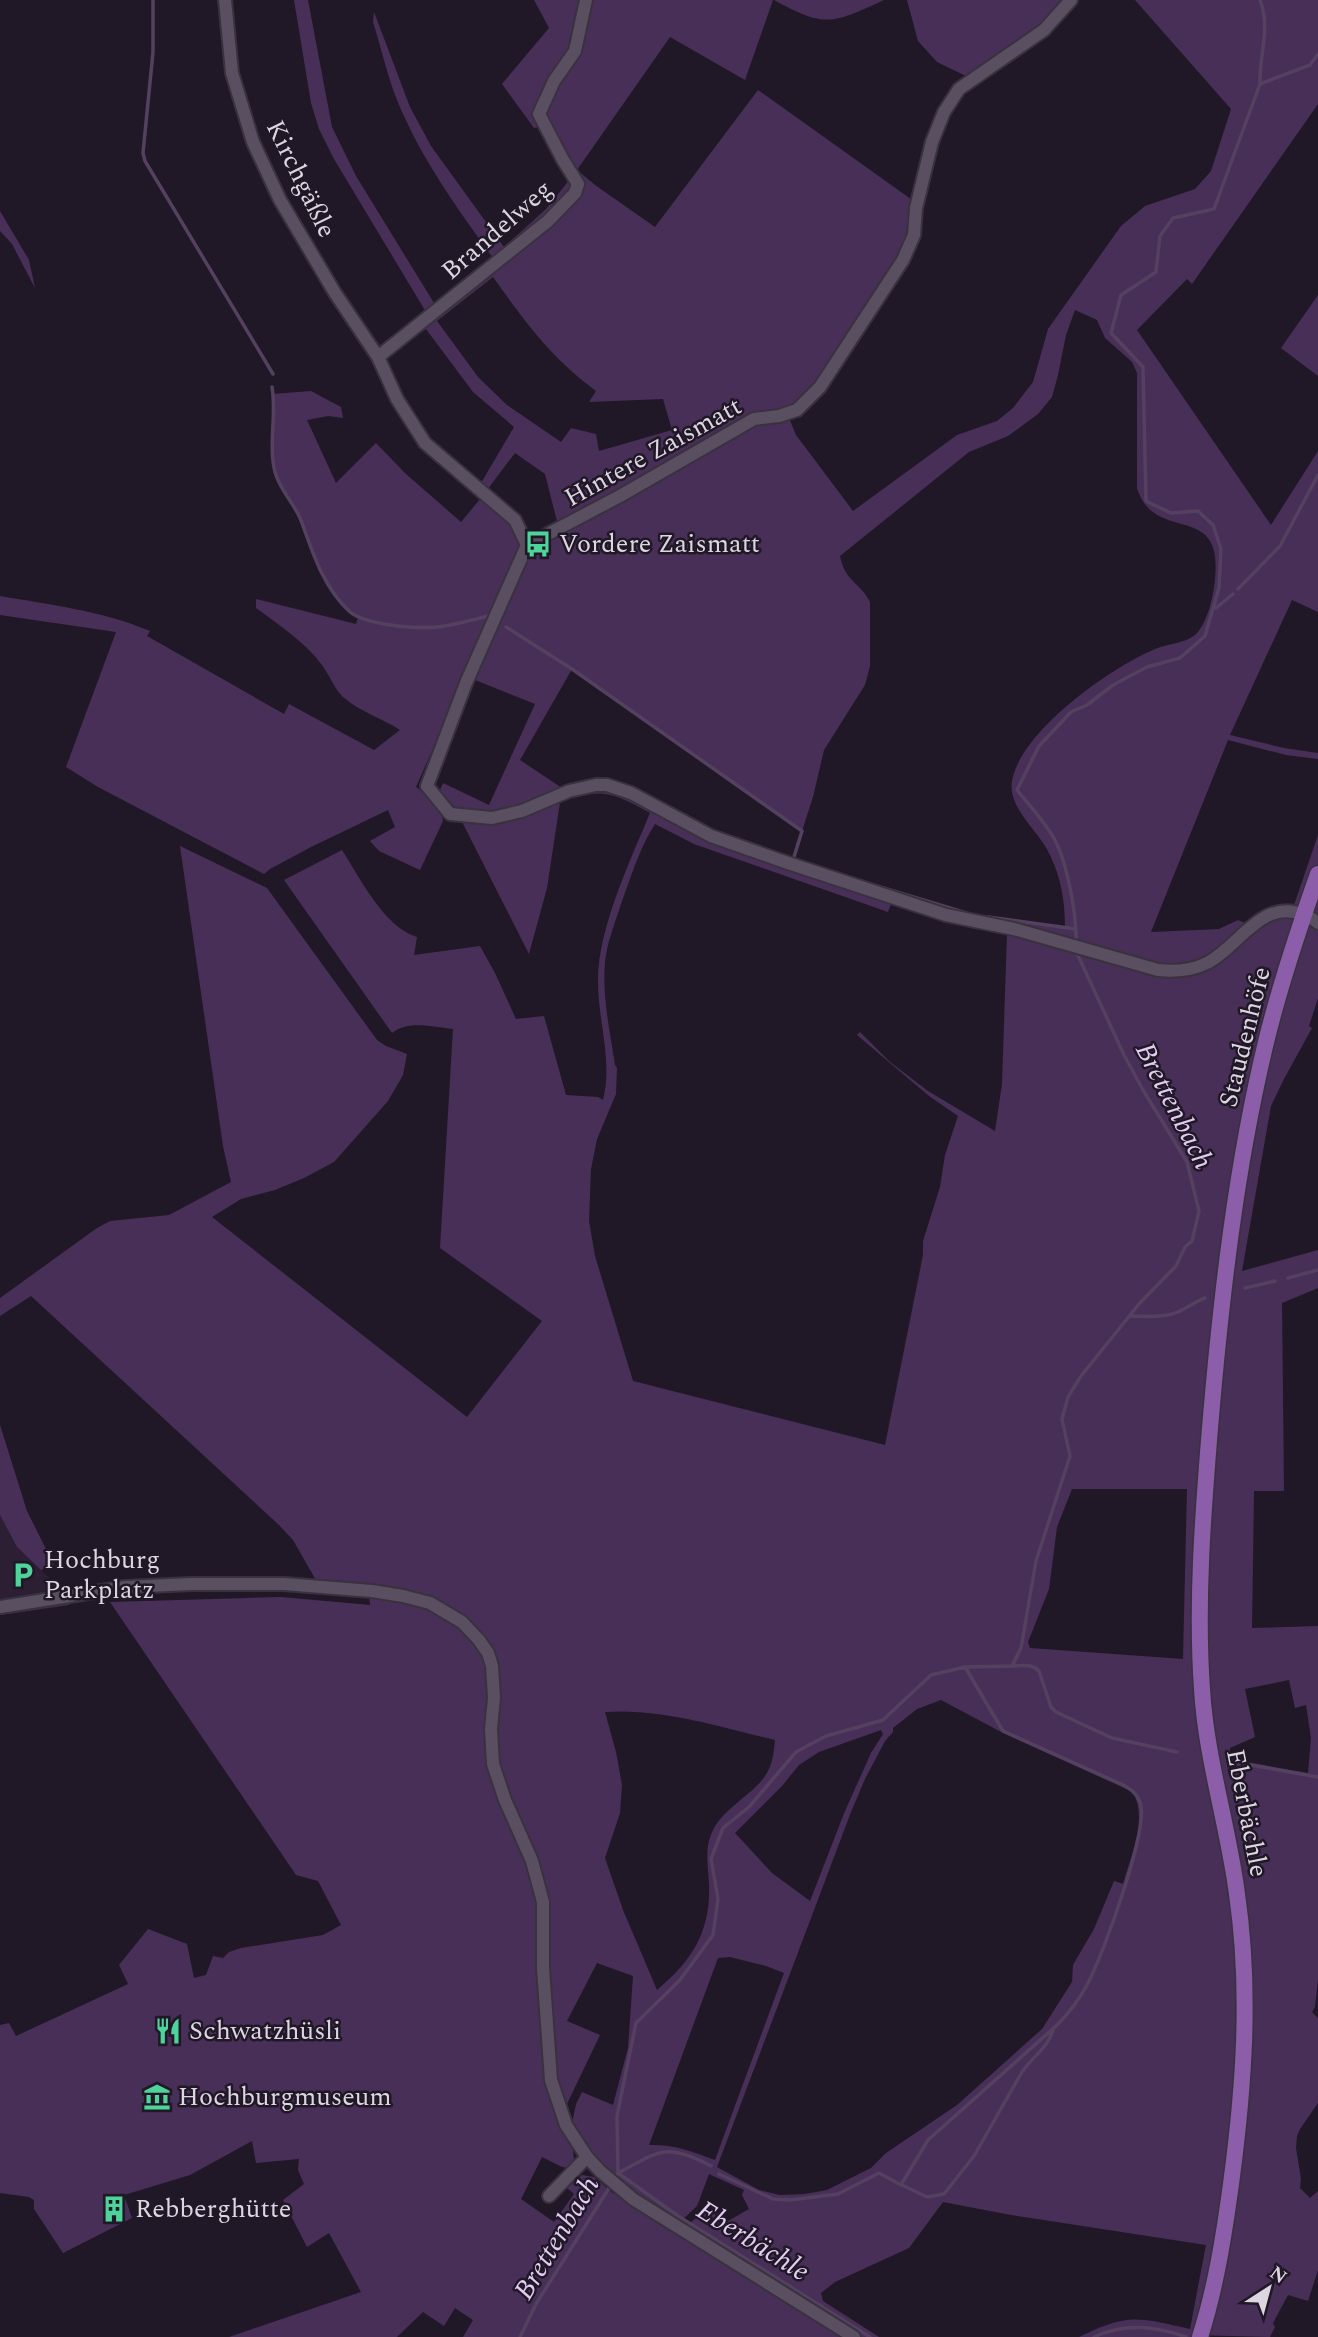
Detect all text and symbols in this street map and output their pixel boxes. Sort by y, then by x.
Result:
street label: Kirchgäßle [255,113,347,245]
street label: Brandelweg [432,170,562,290]
street label: Hintere Zaismatt [557,387,749,517]
place label: Vordere Zaismatt [559,524,760,564]
bus stop icon: Vordere Zaismatt [523,529,553,559]
street label: Staudenhöfe [1208,963,1282,1111]
water label: Brettenbach [1124,1035,1224,1177]
place label: Hochburg Parkplatz [44,1540,160,1610]
parking icon: Hochburg Parkplatz [8,1560,38,1590]
street label: Eberbächle [1215,1745,1279,1881]
place label: Schwatzhüsli [189,2011,341,2051]
restaurant icon: Schwatzhüsli [153,2016,183,2046]
place label: Hochburgmuseum [178,2077,392,2117]
museum icon: Hochburgmuseum [142,2082,172,2112]
water label: Brettenbach [503,2168,611,2308]
place label: Rebberghütte [135,2189,291,2229]
water label: Eberbächle [688,2189,818,2293]
building icon: Rebberghütte [99,2194,129,2224]
north arrow [1234,2253,1304,2323]
text: N [1263,2259,1293,2292]

